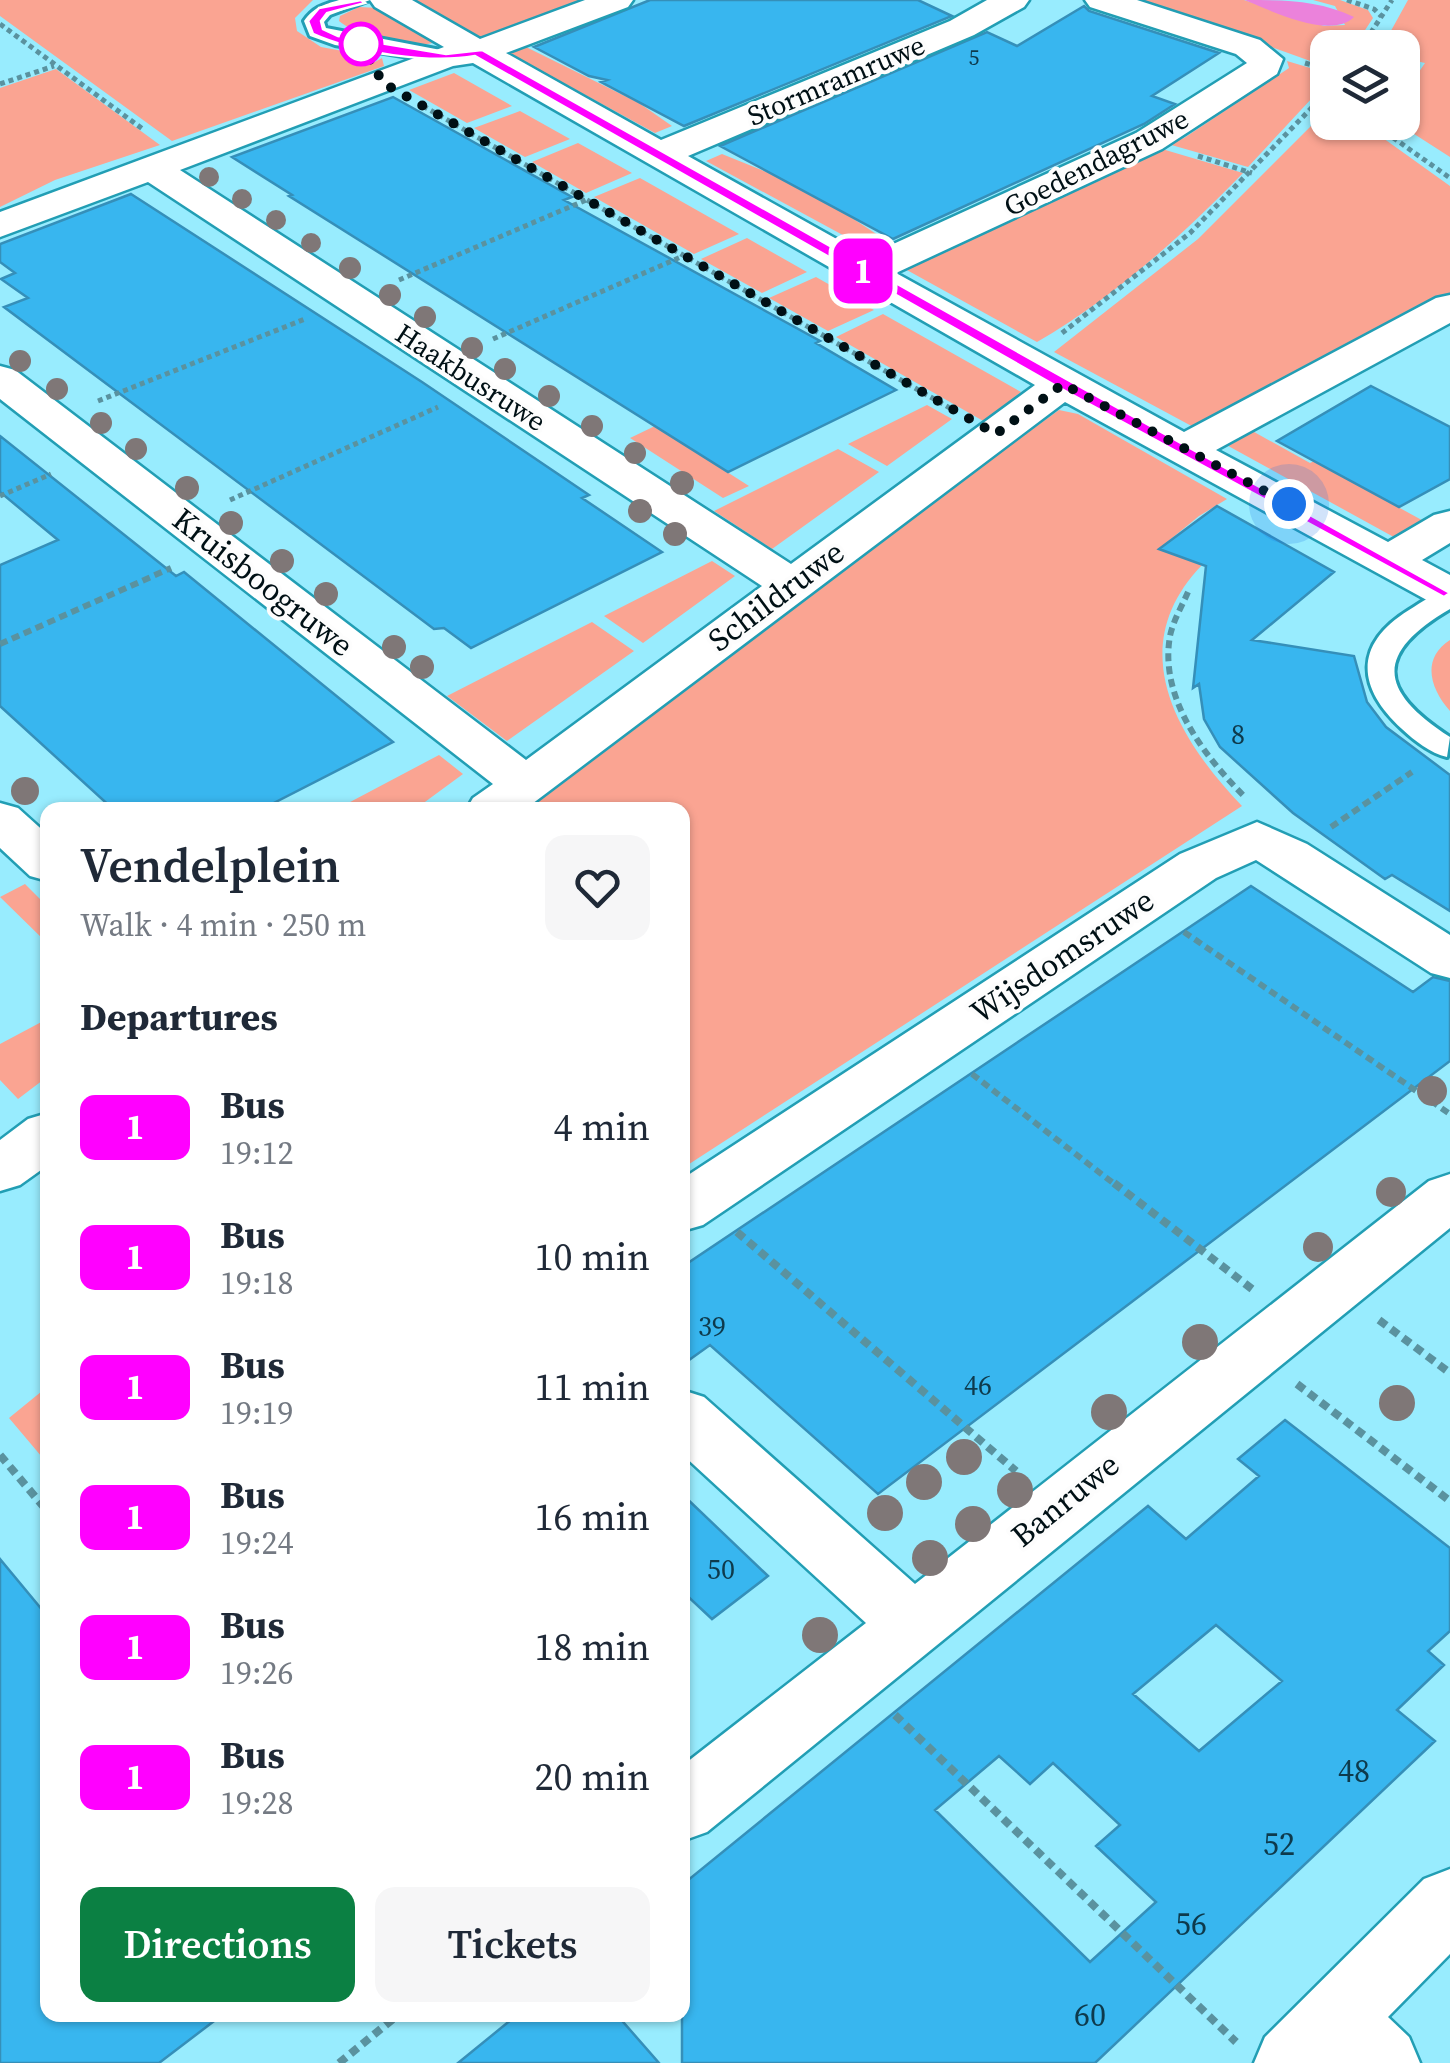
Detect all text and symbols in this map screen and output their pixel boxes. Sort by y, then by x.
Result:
unlabelled marker [340,23,382,65]
street label: Stormramruwe [741,26,931,134]
map controls [1310,30,1420,140]
button: layers [1310,30,1420,140]
house number: 5 [968,42,980,72]
street label: Goedendagruwe [997,99,1195,225]
line badge: 1 [830,238,896,304]
text: 1 [854,247,872,295]
street label: Haakbusruwe [388,314,554,440]
your location [1264,479,1314,529]
street label: Kruisboogruwe [163,497,363,667]
street label: Schildruwe [699,530,853,662]
house number: 8 [1231,715,1245,753]
text: Vendelplein [80,832,340,898]
button: heart [545,835,650,940]
street label: Wijsdomsruwe [962,878,1162,1034]
text: Walk · 4 min · 250 m [80,903,366,947]
text: Departures [80,991,278,1043]
text: Bus [220,1079,285,1131]
text: 4 min [554,1101,650,1153]
text: 1 [126,1103,144,1151]
text: 19:12 [220,1131,294,1175]
text: Bus [220,1209,285,1261]
text: 10 min [535,1231,650,1283]
text: 1 [126,1233,144,1281]
text: 19:18 [220,1261,294,1305]
house number: 39 [698,1307,726,1345]
text: Bus [220,1339,285,1391]
text: 11 min [535,1361,650,1413]
text: 1 [126,1363,144,1411]
house number: 46 [964,1366,992,1404]
text: 19:19 [220,1391,294,1435]
street label: Banruwe [1002,1443,1128,1557]
text: Bus [220,1469,285,1521]
text: 16 min [535,1491,650,1543]
text: 1 [126,1493,144,1541]
text: 19:24 [220,1521,294,1565]
house number: 50 [707,1550,735,1588]
text: Bus [220,1599,285,1651]
text: 18 min [535,1621,650,1673]
text: 1 [126,1623,144,1671]
text: 19:26 [220,1651,294,1695]
text: Bus [220,1729,285,1781]
house number: 48 [1338,1749,1370,1793]
text: 20 min [535,1751,650,1803]
text: 1 [126,1753,144,1801]
text: 19:28 [220,1781,294,1825]
house number: 52 [1263,1822,1295,1866]
button: Directions [80,1887,355,2002]
button: Tickets [375,1887,650,2002]
house number: 56 [1175,1902,1207,1946]
house number: 60 [1074,1993,1106,2037]

